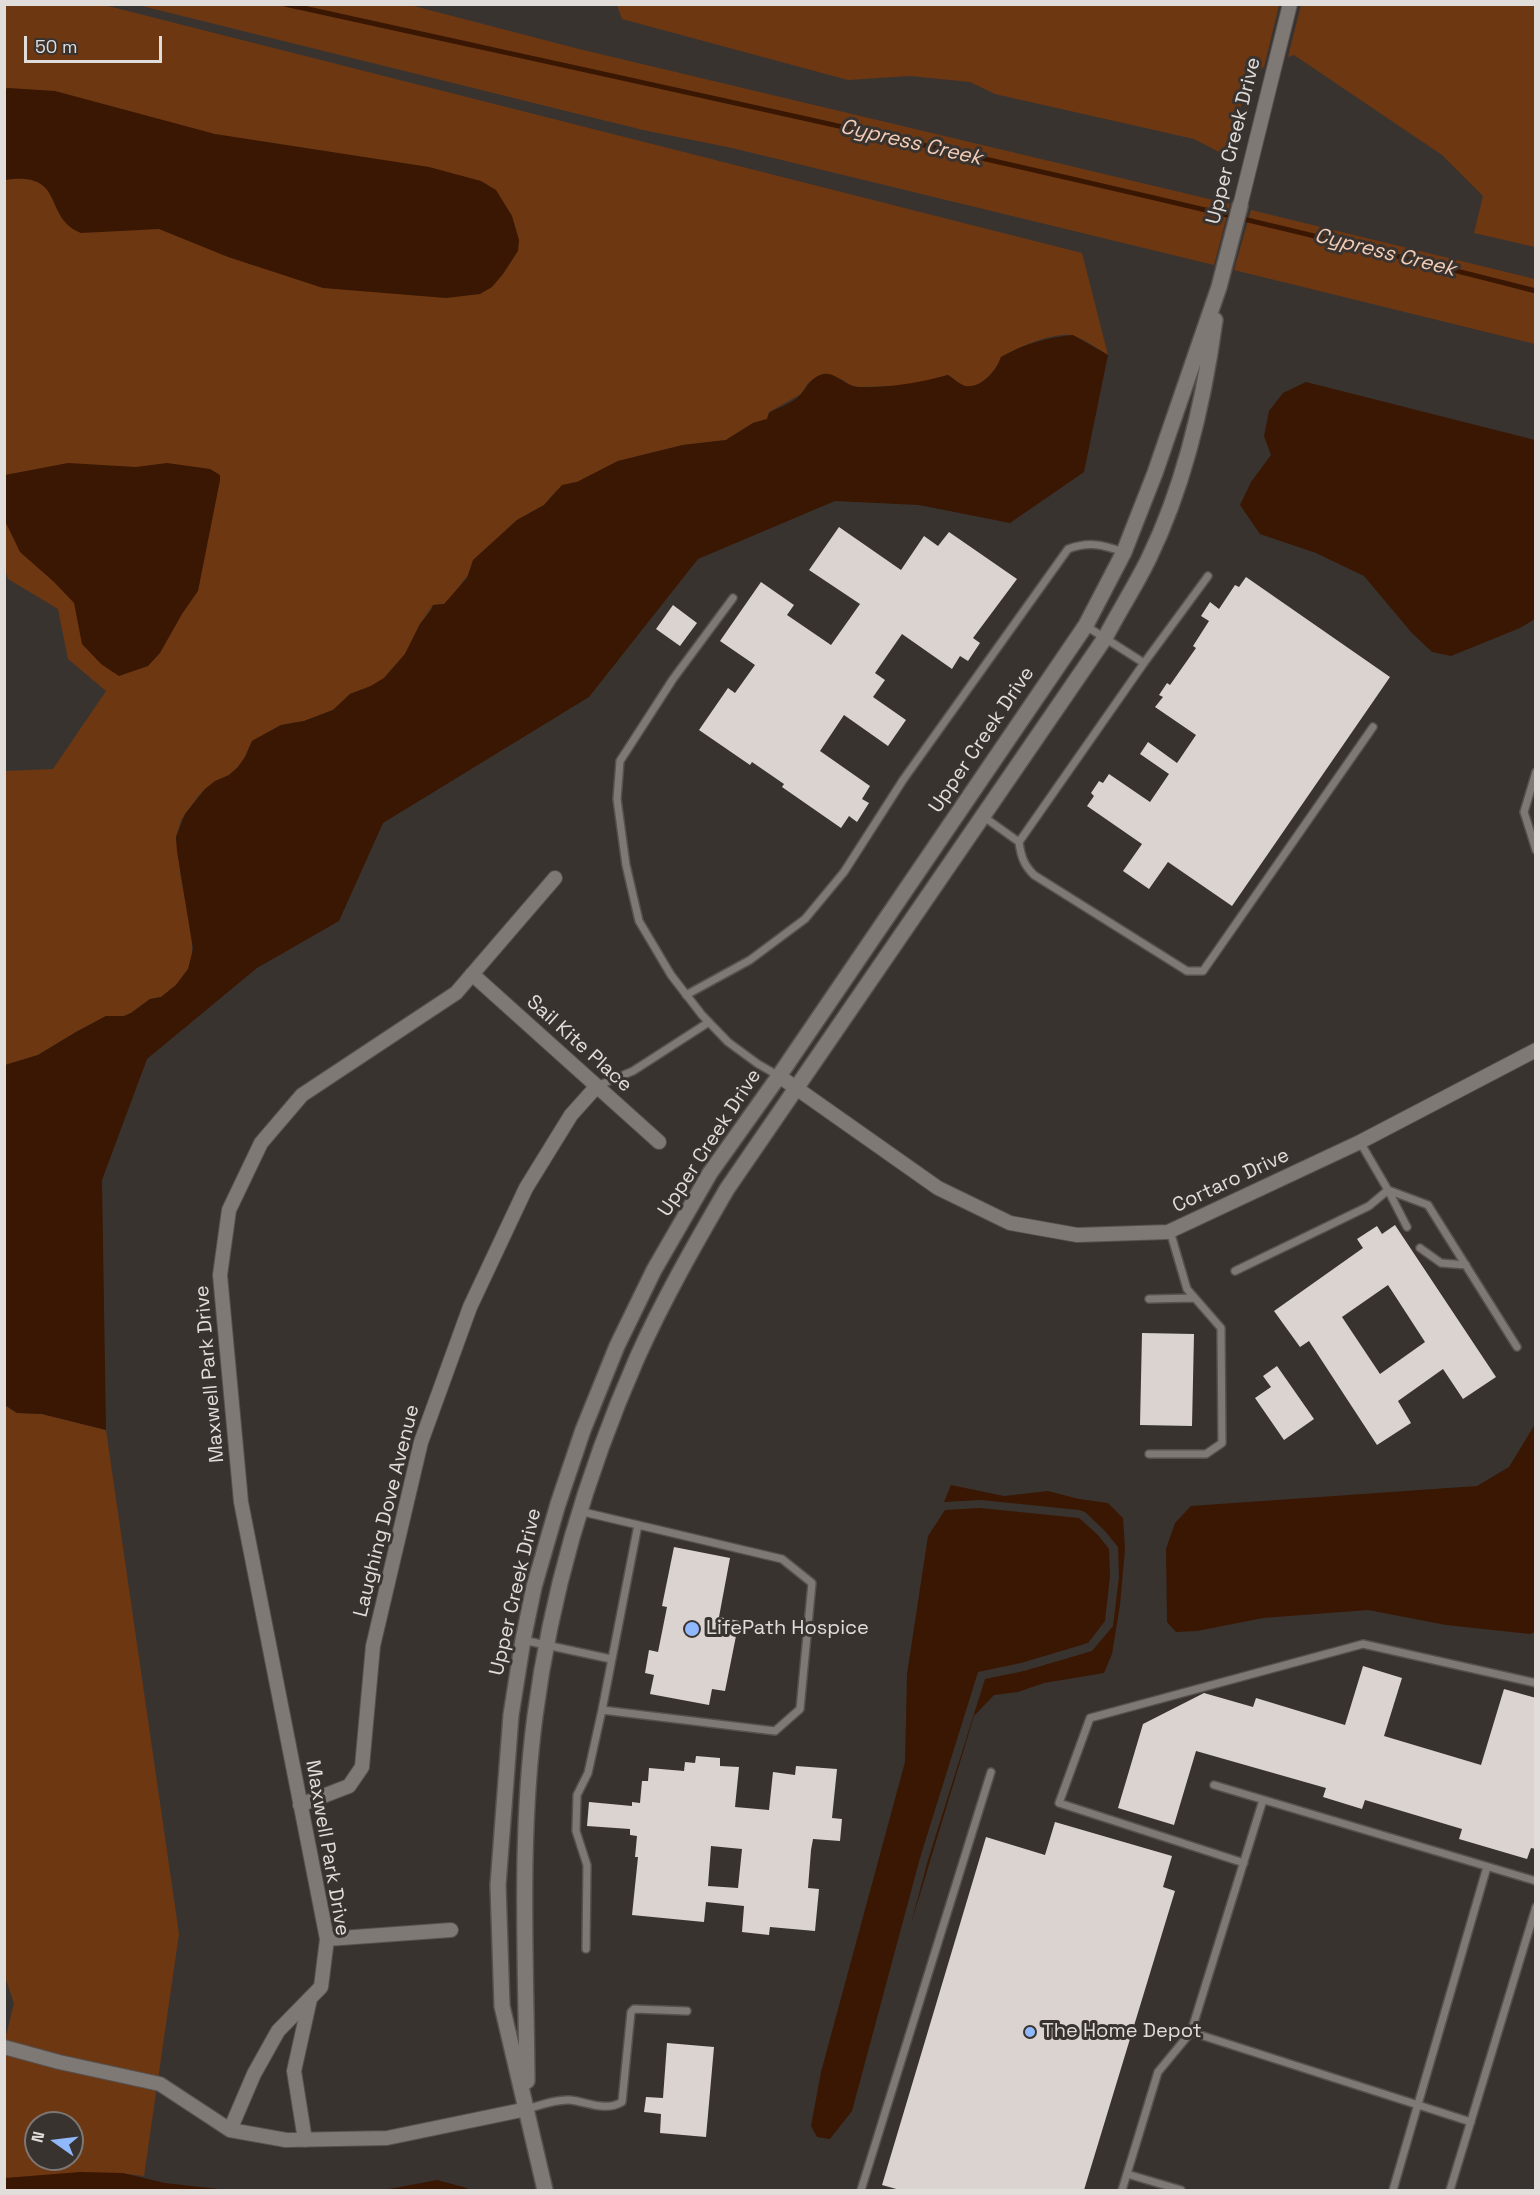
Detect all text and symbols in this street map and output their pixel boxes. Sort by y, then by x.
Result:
scale bar [27,24,165,62]
text: 50 m [35,35,77,58]
street label: Upper Creek Drive [1202,55,1266,227]
water label: Cypress Creek [838,114,984,172]
water label: Cypress Creek [1312,223,1458,283]
street label: Upper Creek Drive [924,662,1040,818]
street label: Sail Kite Place [521,990,637,1098]
street label: Upper Creek Drive [653,1065,767,1221]
street label: Cortaro Drive [1169,1144,1293,1218]
street label: Maxwell Park Drive [190,1284,230,1464]
street label: Laughing Dove Avenue [349,1402,425,1620]
street label: Upper Creek Drive [485,1506,547,1678]
place label: LifePath Hospice [706,1617,869,1641]
marker: LifePath Hospice [683,1620,701,1638]
street label: Maxwell Park Drive [300,1758,354,1938]
place label: The Home Depot [1042,2020,1202,2044]
marker: The Home Depot [1023,2025,1037,2039]
north arrow [24,2111,84,2171]
text: N [27,2129,49,2145]

